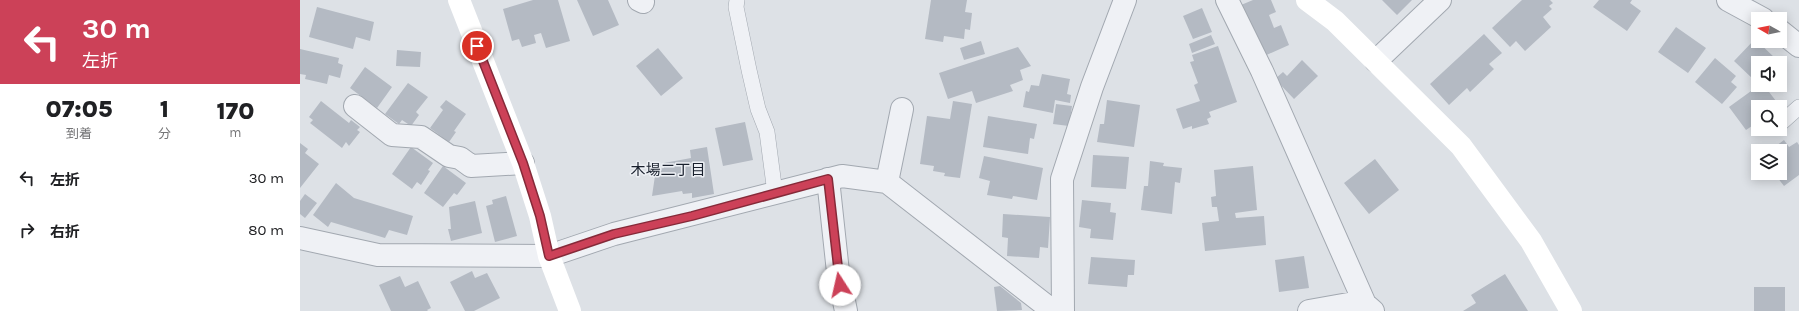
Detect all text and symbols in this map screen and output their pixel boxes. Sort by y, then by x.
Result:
text: 30 m [82,12,151,45]
north arrow [1751,12,1787,48]
map controls [1751,12,1787,180]
icon: left [16,16,68,68]
pin [460,29,494,63]
icon: arrive [466,35,488,57]
text: 左折 [82,50,118,72]
button: sound [1751,56,1787,92]
text: 07:05 [46,95,112,123]
text: 1 [160,95,169,123]
text: 170 [216,97,254,125]
button: search [1751,100,1787,136]
text: m [229,125,242,140]
text: 到着 [66,126,92,141]
text: 分 [158,126,171,141]
button: layers [1751,144,1787,180]
district label: 木場二丁目 [630,161,706,179]
icon: left [16,167,38,189]
text: 30 m [249,169,284,187]
text: 左折 [50,171,80,189]
icon: right [16,219,38,241]
text: 80 m [248,221,284,239]
text: 右折 [50,223,80,241]
position arrow [819,264,861,306]

